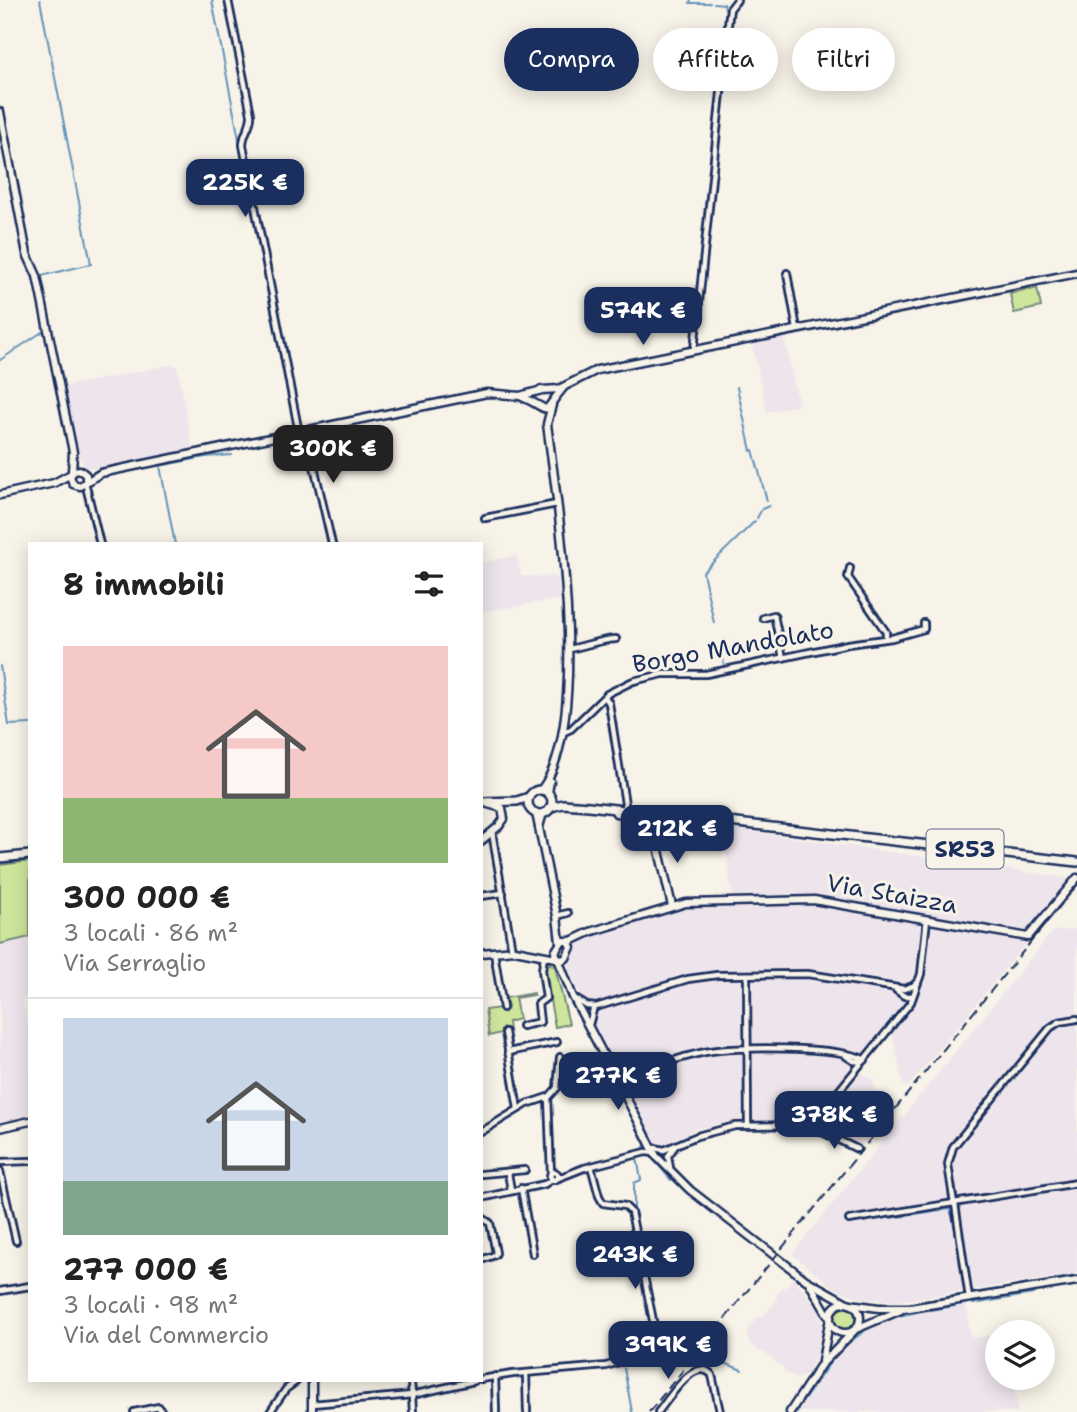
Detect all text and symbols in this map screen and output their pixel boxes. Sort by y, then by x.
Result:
chip: Compra [504,28,639,91]
chip: Affitta [653,28,778,91]
chip: Filtri [792,28,895,91]
pin: 225K € [188,160,302,219]
text: 225K € [202,167,288,197]
pin: 574K € [586,288,700,347]
text: 574K € [600,295,686,325]
pin: 300K € [276,426,390,485]
text: 300K € [289,433,377,463]
text: 8 immobili [63,564,225,605]
icon: filters [410,565,448,603]
street label: Borgo Mandolato [630,614,836,680]
icon: home [193,691,319,817]
pin: 212K € [620,806,734,865]
text: 212K € [637,813,717,843]
road number: SR53 [926,830,1004,869]
street label: Via Staizza [824,867,960,921]
text: 300 000 € [63,877,230,918]
text: 3 locali · 86 m² [63,918,238,948]
text: Via Serraglio [63,948,206,978]
pin: 277K € [561,1052,675,1112]
text: 277K € [575,1060,661,1090]
icon: home [193,1063,319,1189]
pin: 378K € [777,1092,891,1151]
text: 378K € [791,1099,877,1129]
pin: 243K € [578,1232,692,1291]
text: 243K € [592,1239,678,1269]
text: 277 000 € [63,1249,228,1290]
text: 3 locali · 98 m² [63,1290,238,1320]
text: Via del Commercio [63,1320,269,1350]
map controls [985,1320,1055,1390]
button: layers [985,1320,1055,1390]
pin: 399K € [611,1322,725,1381]
text: 399K € [624,1329,712,1359]

